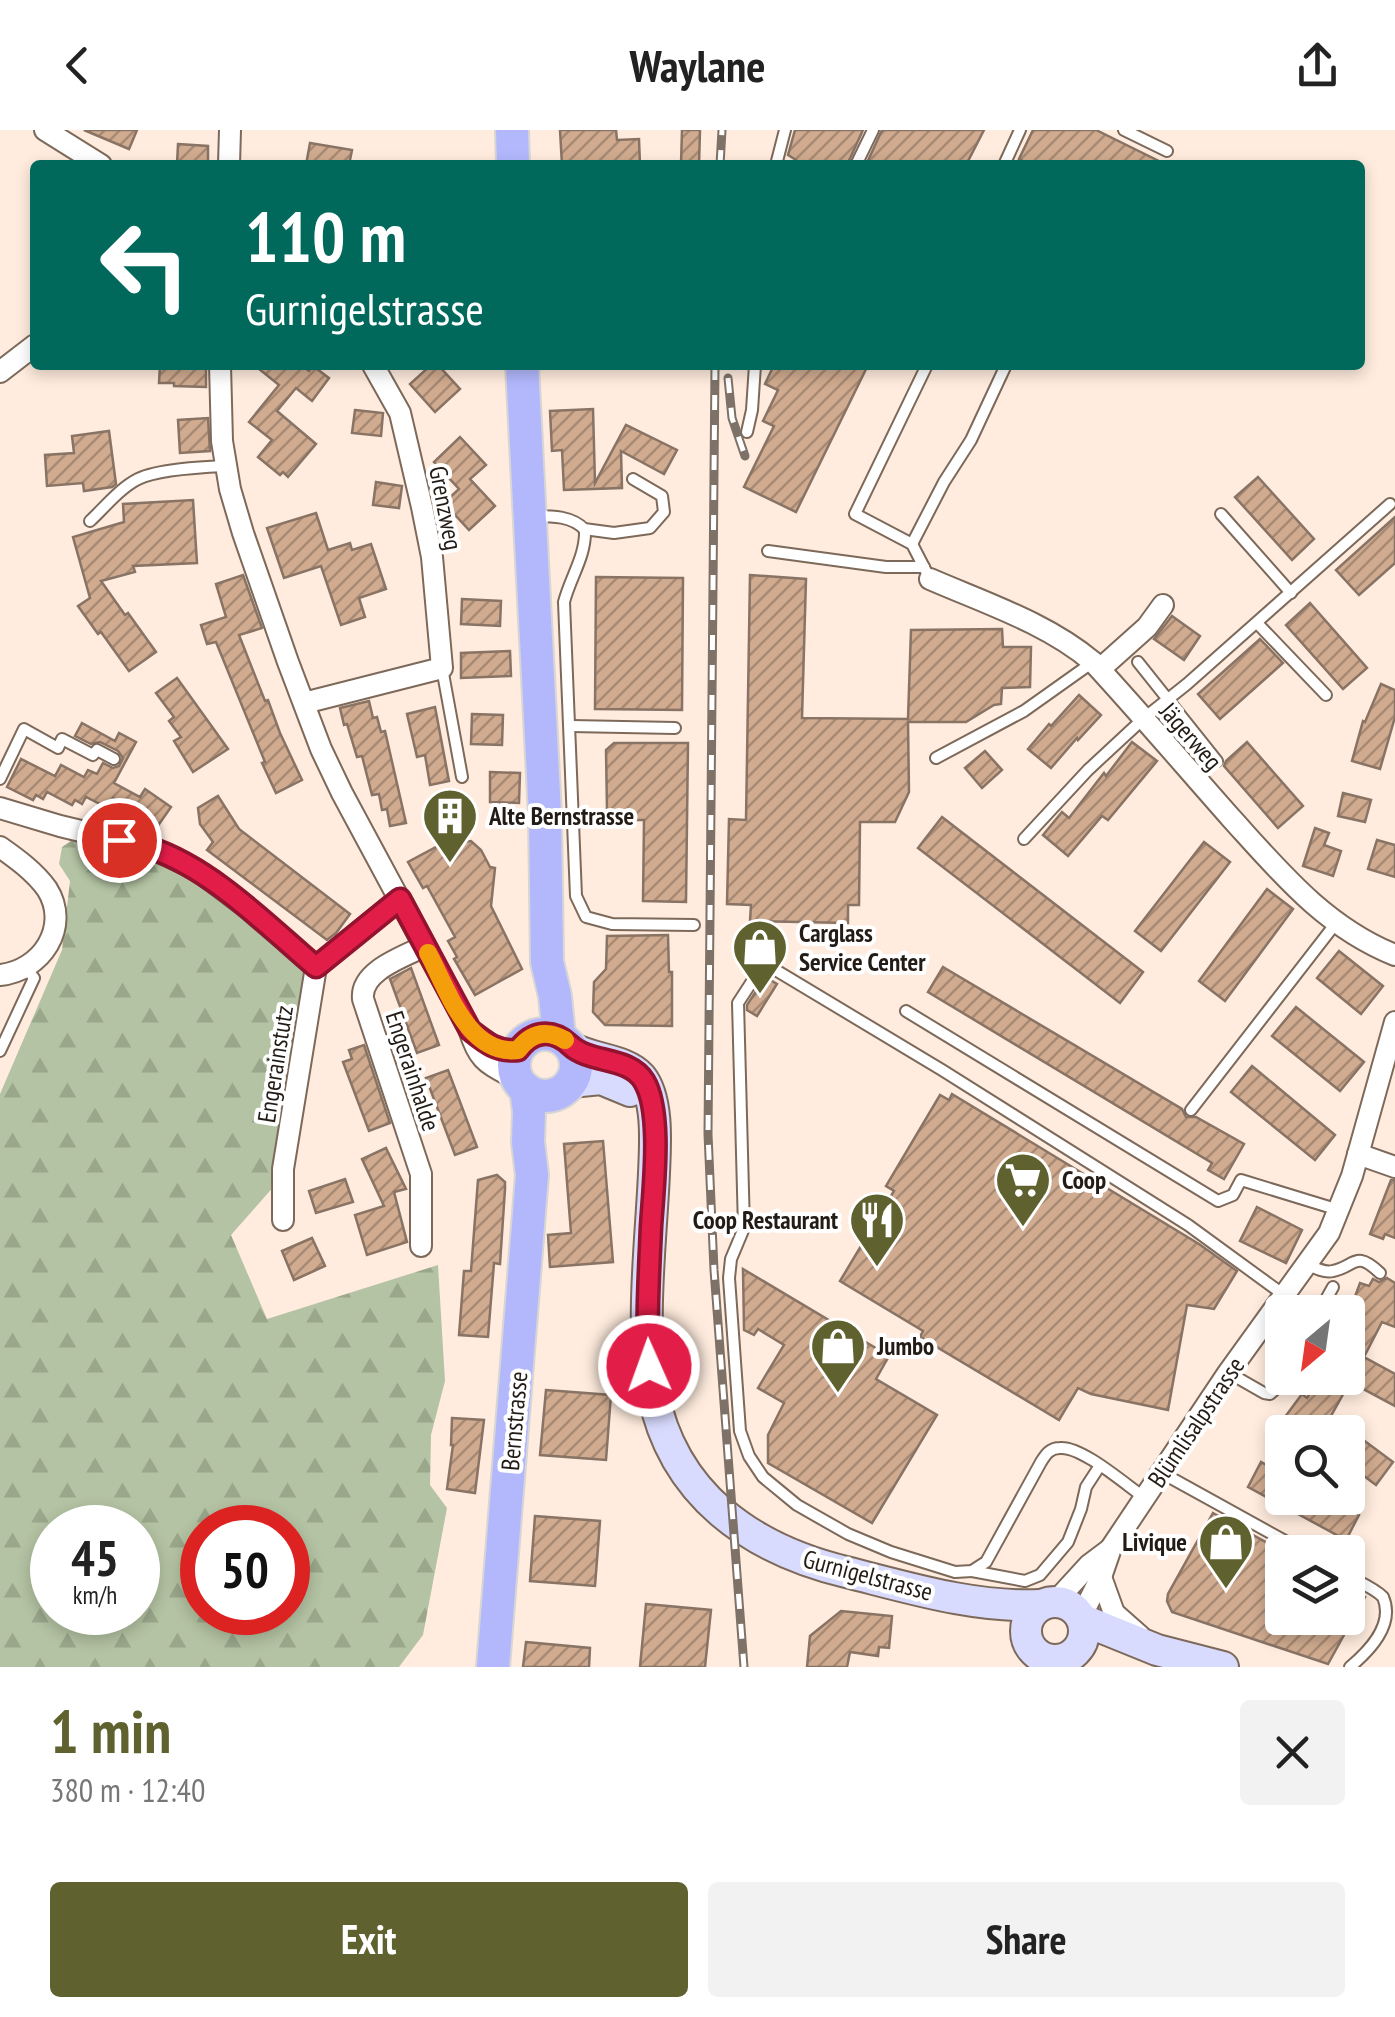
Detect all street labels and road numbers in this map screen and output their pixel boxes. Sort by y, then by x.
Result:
street label: Grenzweg [422,463,470,553]
street label: Jägerweg [1152,695,1229,776]
street label: Engerainstutz [250,1003,300,1125]
street label: Engerainhalde [379,1007,447,1135]
street label: Blümlisalpstrasse [1141,1351,1251,1493]
street label: Bernstrasse [494,1370,534,1472]
street label: Gurnigelstrasse [800,1542,936,1608]

